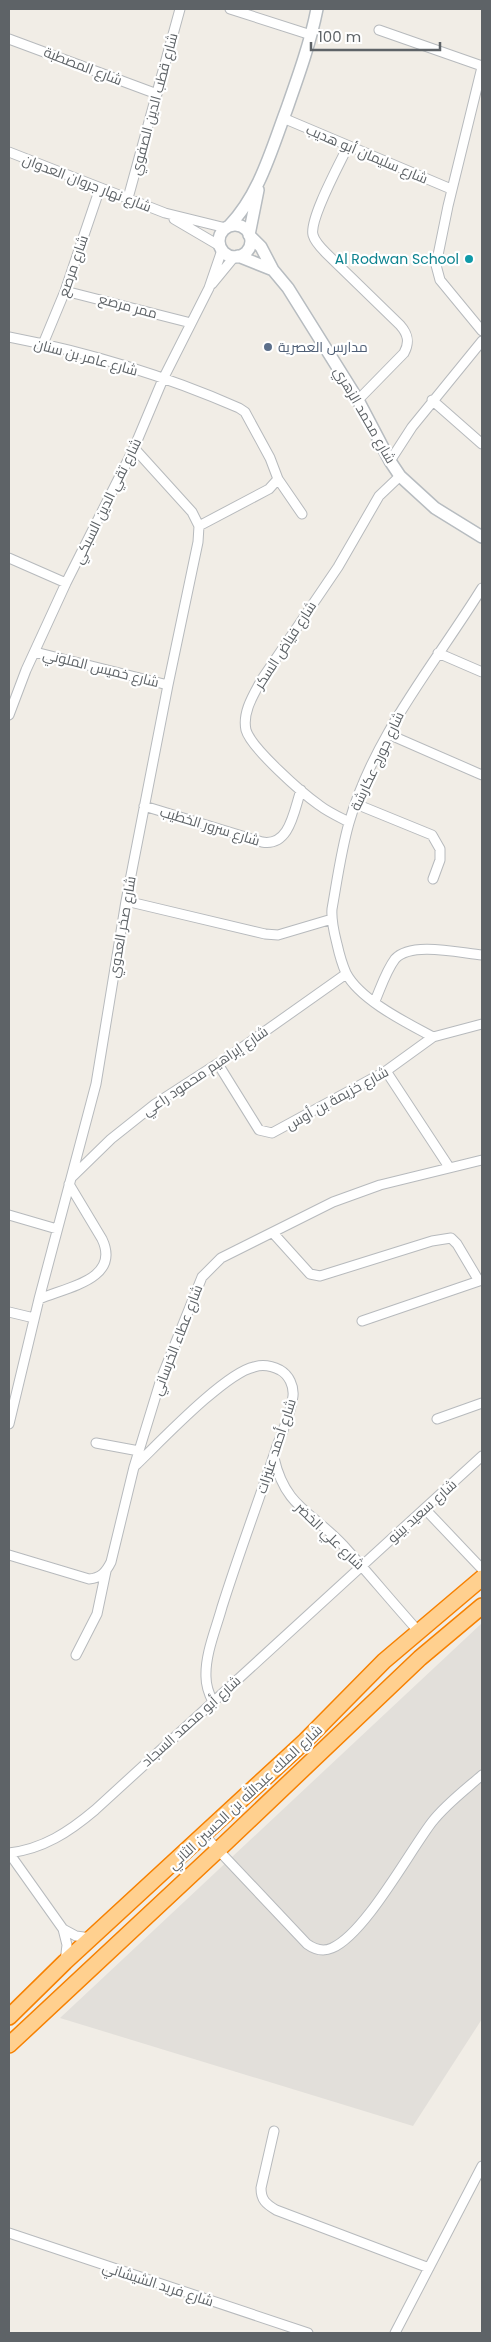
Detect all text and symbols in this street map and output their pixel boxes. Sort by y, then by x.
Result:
scale bar [311,20,440,52]
text: 100 m [318,26,361,47]
street label: شارع قطب الدين الصفوي [125,31,185,178]
street label: شارع المصطبة [41,42,125,90]
street label: شارع سليمان أبو هديب [303,119,431,189]
street label: شارع نهار جروان العدوان [20,149,154,217]
street label: شارع مرصع [53,232,93,300]
place label: Al Rodwan School [335,249,459,269]
marker: Al Rodwan School [463,253,475,265]
street label: ممر مرصع [96,289,160,323]
street label: شارع عامر بن سنان [32,334,140,380]
place label: مدارس العصرية [278,337,368,357]
marker: مدارس العصرية [262,341,274,353]
street label: شارع محمد الزهري [327,363,401,468]
street label: شارع تقي الدين السبكي [68,435,148,568]
street label: شارع فياض السكر [249,597,321,694]
street label: شارع خميس الملوني [40,644,161,694]
street label: شارع جورج عكارشة [345,708,409,814]
street label: شارع سرور الخطيب [158,801,262,851]
street label: شارع صخر العدوي [103,875,143,980]
street label: شارع إبراهيم محمود راعي [138,1021,273,1122]
street label: شارع خزيمة بن أوس [282,1061,392,1135]
street label: شارع عطاء الخرساني [147,1282,209,1399]
street label: شارع أحمد عنيزات [251,1396,301,1496]
street label: شارع سعيد بينو [383,1475,461,1547]
street label: شارع علي الخضر [289,1497,369,1576]
street label: شارع أبو محمد السجاد [137,1671,245,1771]
street label: شارع الملك عبدالله بن الحسين الثاني [163,1720,328,1876]
street label: شارع فريد الشيشاني [99,2257,216,2313]

